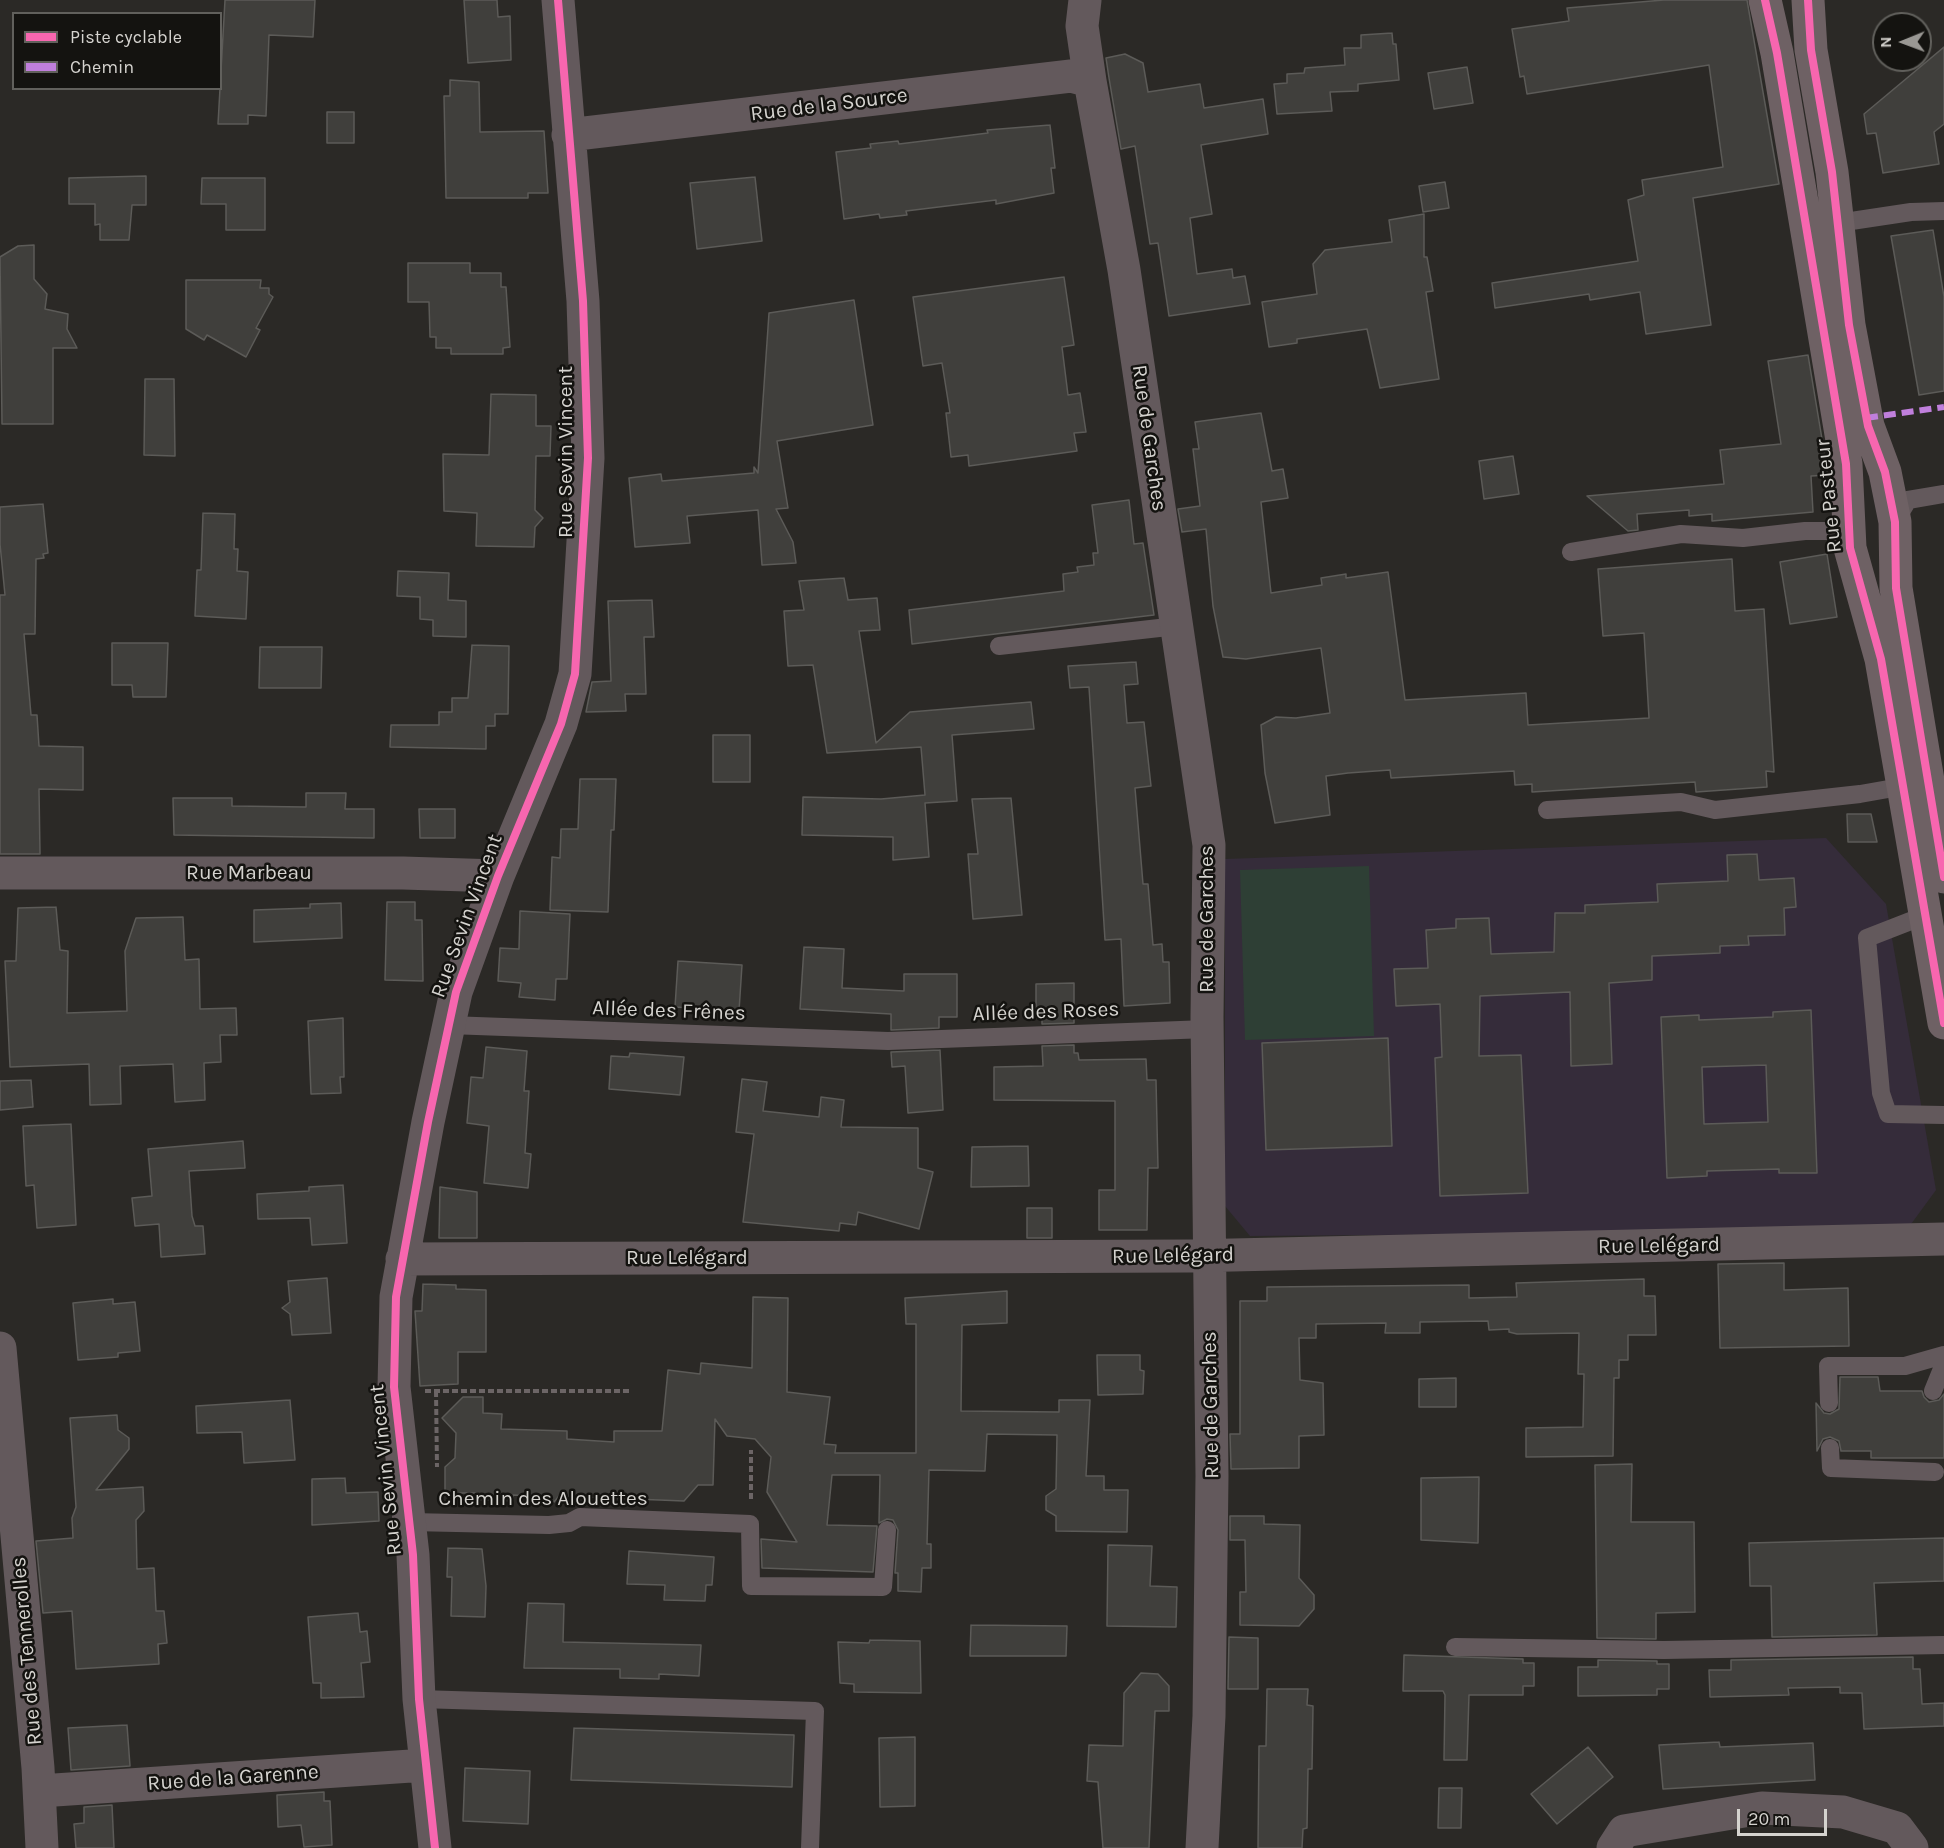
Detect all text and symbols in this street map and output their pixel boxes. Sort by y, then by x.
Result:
legend [12,12,222,90]
north arrow [1872,12,1932,72]
text: Piste cyclable [70,26,182,48]
text: N [1876,36,1895,48]
text: Chemin [70,56,134,78]
street label: Rue de la Source [749,83,909,127]
street label: Rue de Garches [1126,363,1172,513]
street label: Rue Sevin Vincent [553,366,579,538]
street label: Rue Pasteur [1810,438,1848,554]
street label: Rue Sevin Vincent [426,831,508,1001]
street label: Rue de Garches [1194,845,1220,993]
street label: Rue Marbeau [186,860,312,886]
street label: Allée des Frênes [592,996,746,1026]
street label: Allée des Roses [972,997,1120,1027]
street label: Rue Lelégard [1598,1232,1720,1260]
street label: Rue Lelégard [1112,1242,1234,1270]
street label: Rue Lelégard [626,1245,748,1271]
street label: Rue de Garches [1197,1331,1225,1479]
street label: Rue Sevin Vincent [364,1383,408,1557]
street label: Chemin des Alouettes [438,1486,648,1512]
street label: Rue des Tennerolles [6,1556,48,1746]
street label: Rue de la Garenne [147,1759,319,1797]
scale bar [1740,1797,1830,1835]
text: 20 m [1748,1808,1790,1830]

